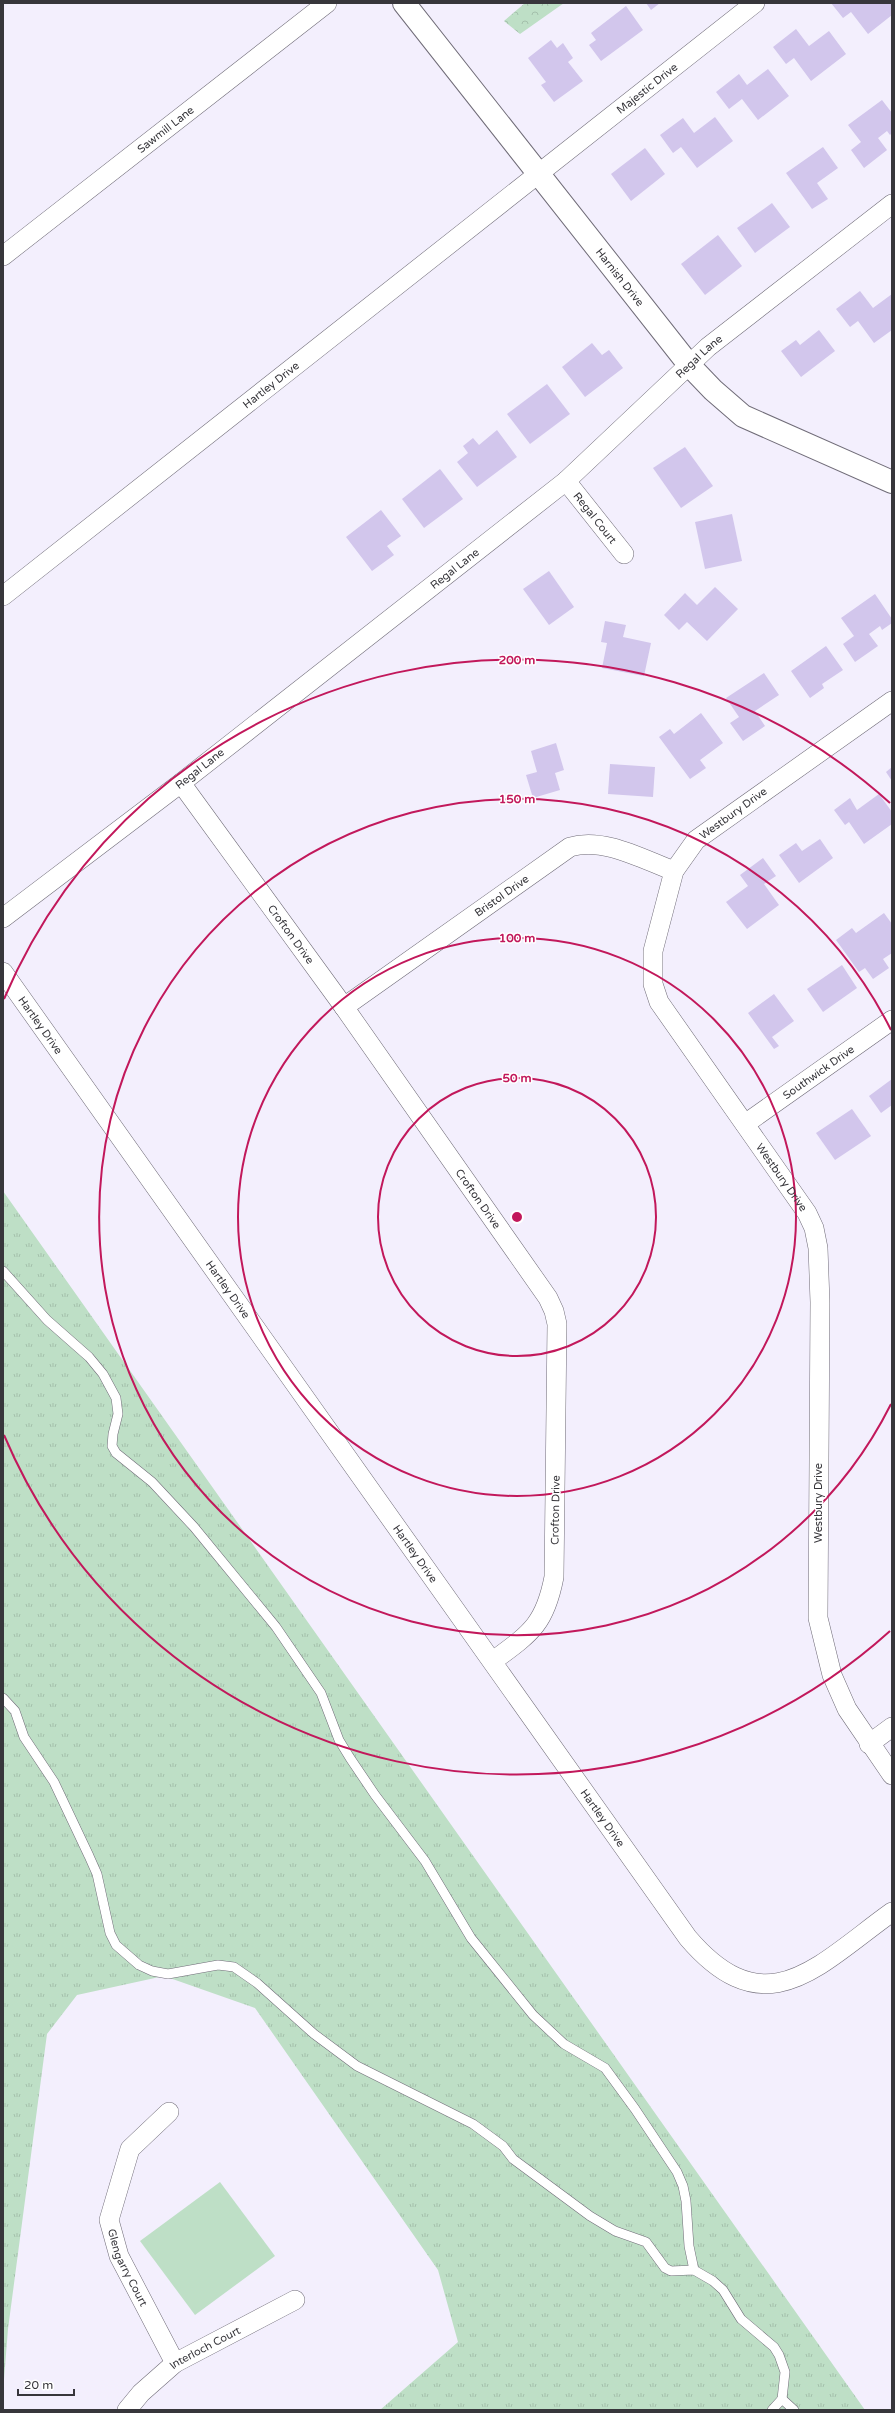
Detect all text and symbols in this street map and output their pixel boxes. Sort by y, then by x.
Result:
street label: Majestic Drive [614,61,680,117]
street label: Sawmill Lane [135,103,197,156]
street label: Harnish Drive [593,246,646,309]
street label: Regal Lane [673,332,725,381]
street label: Hartley Drive [240,359,302,411]
street label: Regal Court [570,490,619,546]
street label: Regal Lane [428,546,482,592]
text: 200 m [499,653,535,667]
street label: Regal Lane [173,746,227,792]
street label: Westbury Drive [697,785,769,842]
text: 150 m [499,792,535,806]
street label: Bristol Drive [472,872,531,919]
street label: Crofton Drive [265,902,316,967]
text: 100 m [499,931,535,945]
street label: Hartley Drive [15,994,65,1057]
street label: Southwick Drive [781,1043,857,1102]
text: 50 m [502,1071,532,1085]
street label: Westbury Drive [753,1141,810,1214]
street label: Crofton Drive [453,1167,503,1231]
centre of rings [510,1210,524,1224]
street label: Hartley Drive [203,1258,253,1321]
street label: Westbury Drive [812,1463,825,1543]
street label: Crofton Drive [548,1475,563,1545]
street label: Hartley Drive [390,1522,440,1585]
street label: Hartley Drive [578,1787,627,1850]
street label: Glengarry Court [105,2227,150,2309]
street label: Interloch Court [167,2324,243,2372]
scale bar [18,2371,74,2397]
text: 20 m [24,2378,53,2392]

